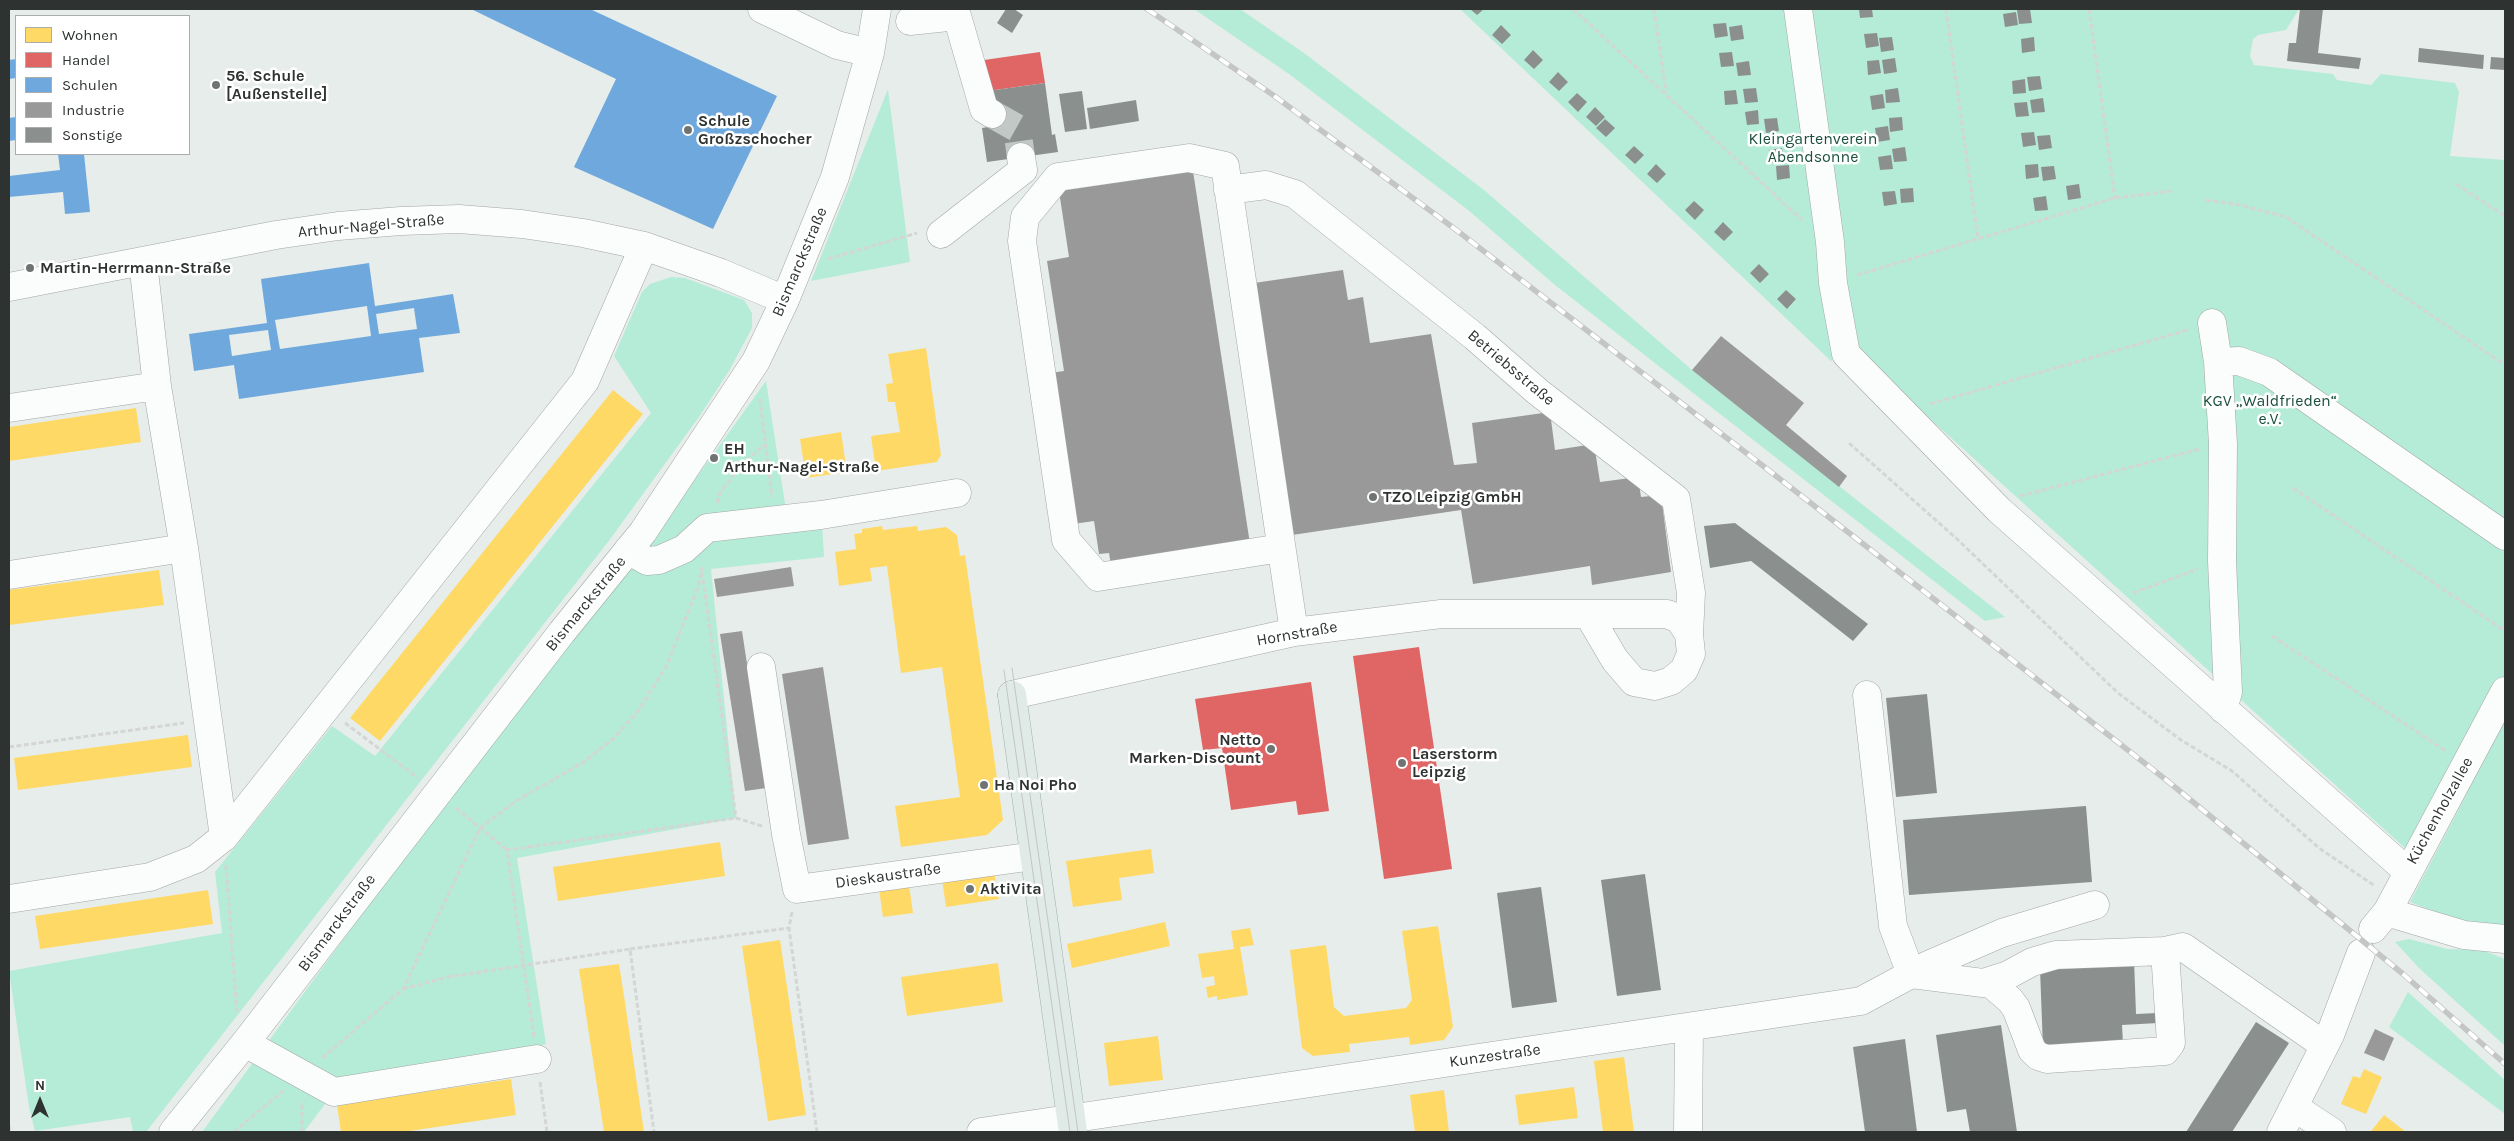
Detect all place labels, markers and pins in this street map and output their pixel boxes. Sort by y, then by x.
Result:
place label: 56. Schule [Außenstelle] [226,66,327,104]
marker: 56. Schule [Außenstelle] [210,79,222,91]
place label: Schule Großzschocher [698,111,812,149]
marker: Schule Großzschocher [682,124,694,136]
place label: Martin-Herrmann-Straße [40,258,231,278]
marker: Martin-Herrmann-Straße [24,262,36,274]
place label: EH Arthur-Nagel-Straße [724,439,879,477]
marker: EH Arthur-Nagel-Straße [708,452,720,464]
place label: TZO Leipzig GmbH [1383,487,1522,507]
marker: TZO Leipzig GmbH [1367,491,1379,503]
place label: Netto Marken-Discount [1129,730,1261,768]
marker: Netto Marken-Discount [1265,743,1277,755]
place label: Laserstorm Leipzig [1412,744,1498,782]
marker: Laserstorm Leipzig [1396,757,1408,769]
place label: Ha Noi Pho [994,775,1077,795]
marker: Ha Noi Pho [978,779,990,791]
place label: AktiVita [980,879,1042,899]
marker: AktiVita [964,883,976,895]

